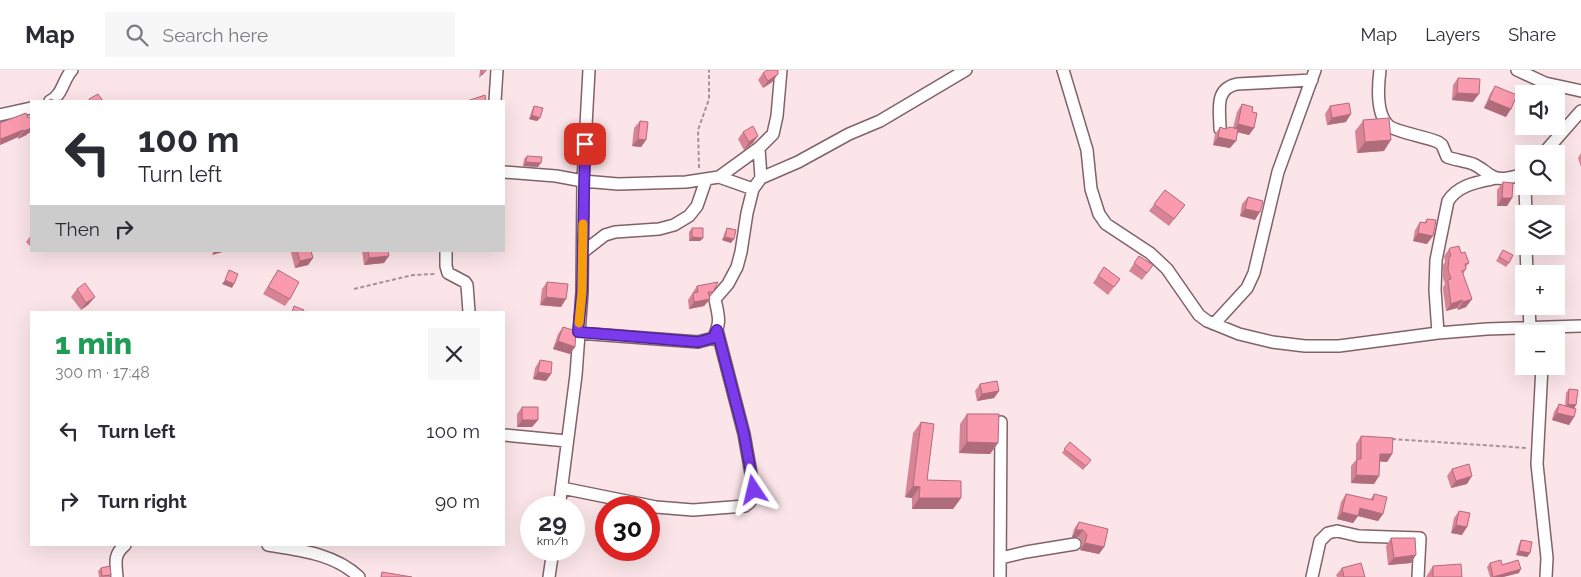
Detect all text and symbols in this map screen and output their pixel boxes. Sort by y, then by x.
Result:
search box [105,12,455,57]
text: Map [25,20,75,49]
icon: search [123,21,151,49]
text: Search here [163,24,268,46]
text: Map [1361,24,1397,45]
text: Layers [1425,24,1480,45]
text: Share [1508,24,1556,45]
map controls [1515,85,1565,375]
button: sound [1515,85,1565,135]
text: 100 m [138,119,239,160]
icon: left [55,120,120,185]
pin [564,123,606,165]
icon: arrive [571,130,599,158]
button: search [1515,145,1565,195]
text: Turn left [138,161,222,187]
button: layers [1515,205,1565,255]
icon: right [110,215,138,243]
text: Then [55,218,100,240]
button: + [1515,265,1565,315]
button: − [1515,325,1565,375]
text: 1 min [55,326,132,361]
button: close [428,328,480,380]
text: 300 m · 17:48 [55,363,150,382]
icon: left [55,417,83,445]
text: Turn left [98,420,175,442]
text: 100 m [426,420,480,442]
position arrow [727,463,779,515]
icon: right [55,487,83,515]
text: Turn right [98,490,187,512]
text: 90 m [435,490,480,512]
speed limit sign: 30 [595,496,660,561]
text: 29 [538,507,567,537]
text: km/h [537,534,568,548]

